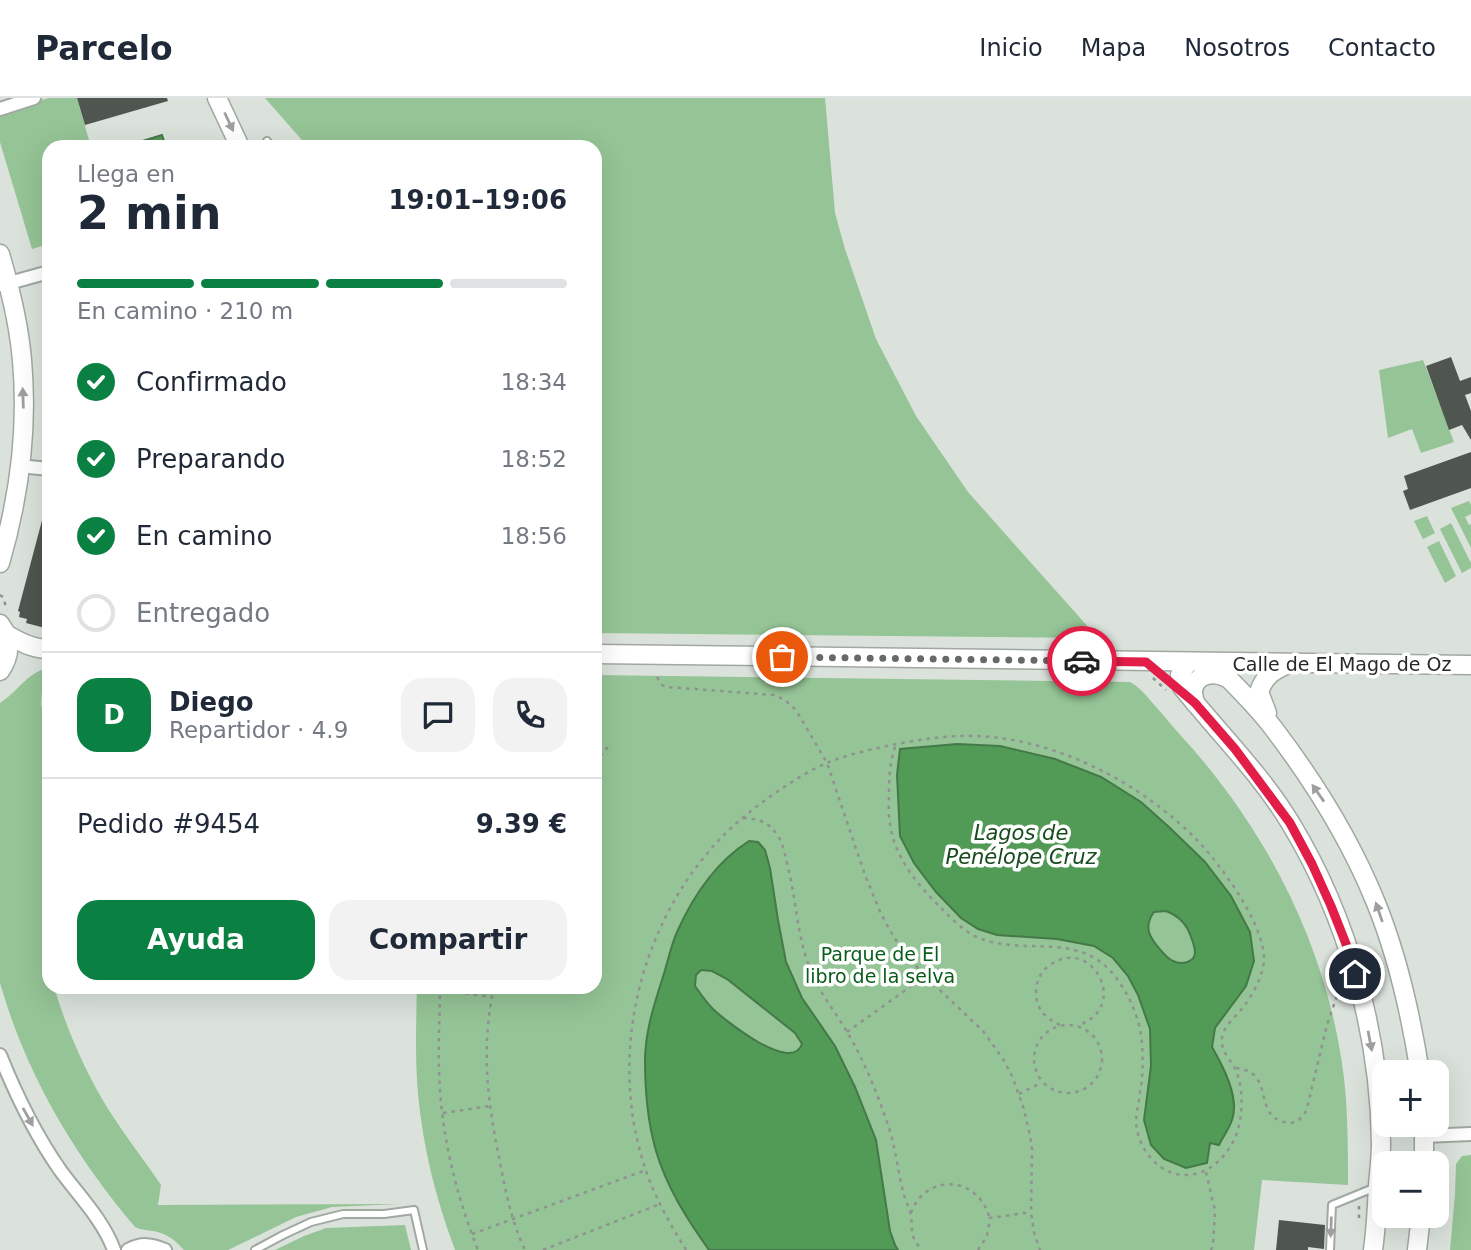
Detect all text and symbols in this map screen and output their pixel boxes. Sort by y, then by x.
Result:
text: Parcelo [35,29,173,68]
text: Inicio [979,34,1043,62]
text: Mapa [1081,34,1146,62]
text: Nosotros [1184,34,1290,62]
text: Contacto [1328,34,1436,62]
one-way arrow [223,112,235,132]
text: Llega en [77,161,175,187]
text: 19:01–19:06 [388,185,567,215]
text: 2 min [77,186,221,240]
text: En camino · 210 m [77,298,293,324]
icon: check [77,363,115,401]
text: Confirmado [136,367,287,397]
text: 18:34 [501,369,567,395]
one-way arrow [18,387,29,409]
icon: check [77,440,115,478]
text: Preparando [136,444,285,474]
text: 18:52 [501,446,567,472]
icon: check [77,517,115,555]
text: En camino [136,521,272,551]
text: 18:56 [501,523,567,549]
text: Entregado [136,598,270,628]
courier [1047,626,1117,696]
pin [752,627,812,687]
icon: bag [763,638,801,676]
icon: car [1063,642,1101,680]
street label: Calle de El Mago de Oz [1233,653,1451,675]
button: chat [401,678,475,752]
button: phone [493,678,567,752]
text: Diego [169,687,254,717]
text: D [103,700,125,730]
text: Repartidor · 4.9 [169,717,348,743]
one-way arrow [1311,784,1325,802]
text: Pedido #9454 [77,809,260,839]
text: 9.39 € [476,809,567,839]
water label: Lagos de Penélope Cruz [945,821,1097,869]
button: Ayuda [77,900,315,980]
button: Compartir [329,900,567,980]
one-way arrow [1373,901,1384,922]
park label: Parque de El libro de la selva [805,943,955,987]
pin [1325,944,1385,1004]
icon: home [1336,955,1374,993]
one-way arrow [1365,1030,1376,1052]
map controls [1372,1060,1449,1228]
button: + [1372,1060,1449,1137]
one-way arrow [22,1107,34,1126]
button: − [1372,1151,1449,1228]
one-way arrow [1325,1216,1337,1238]

